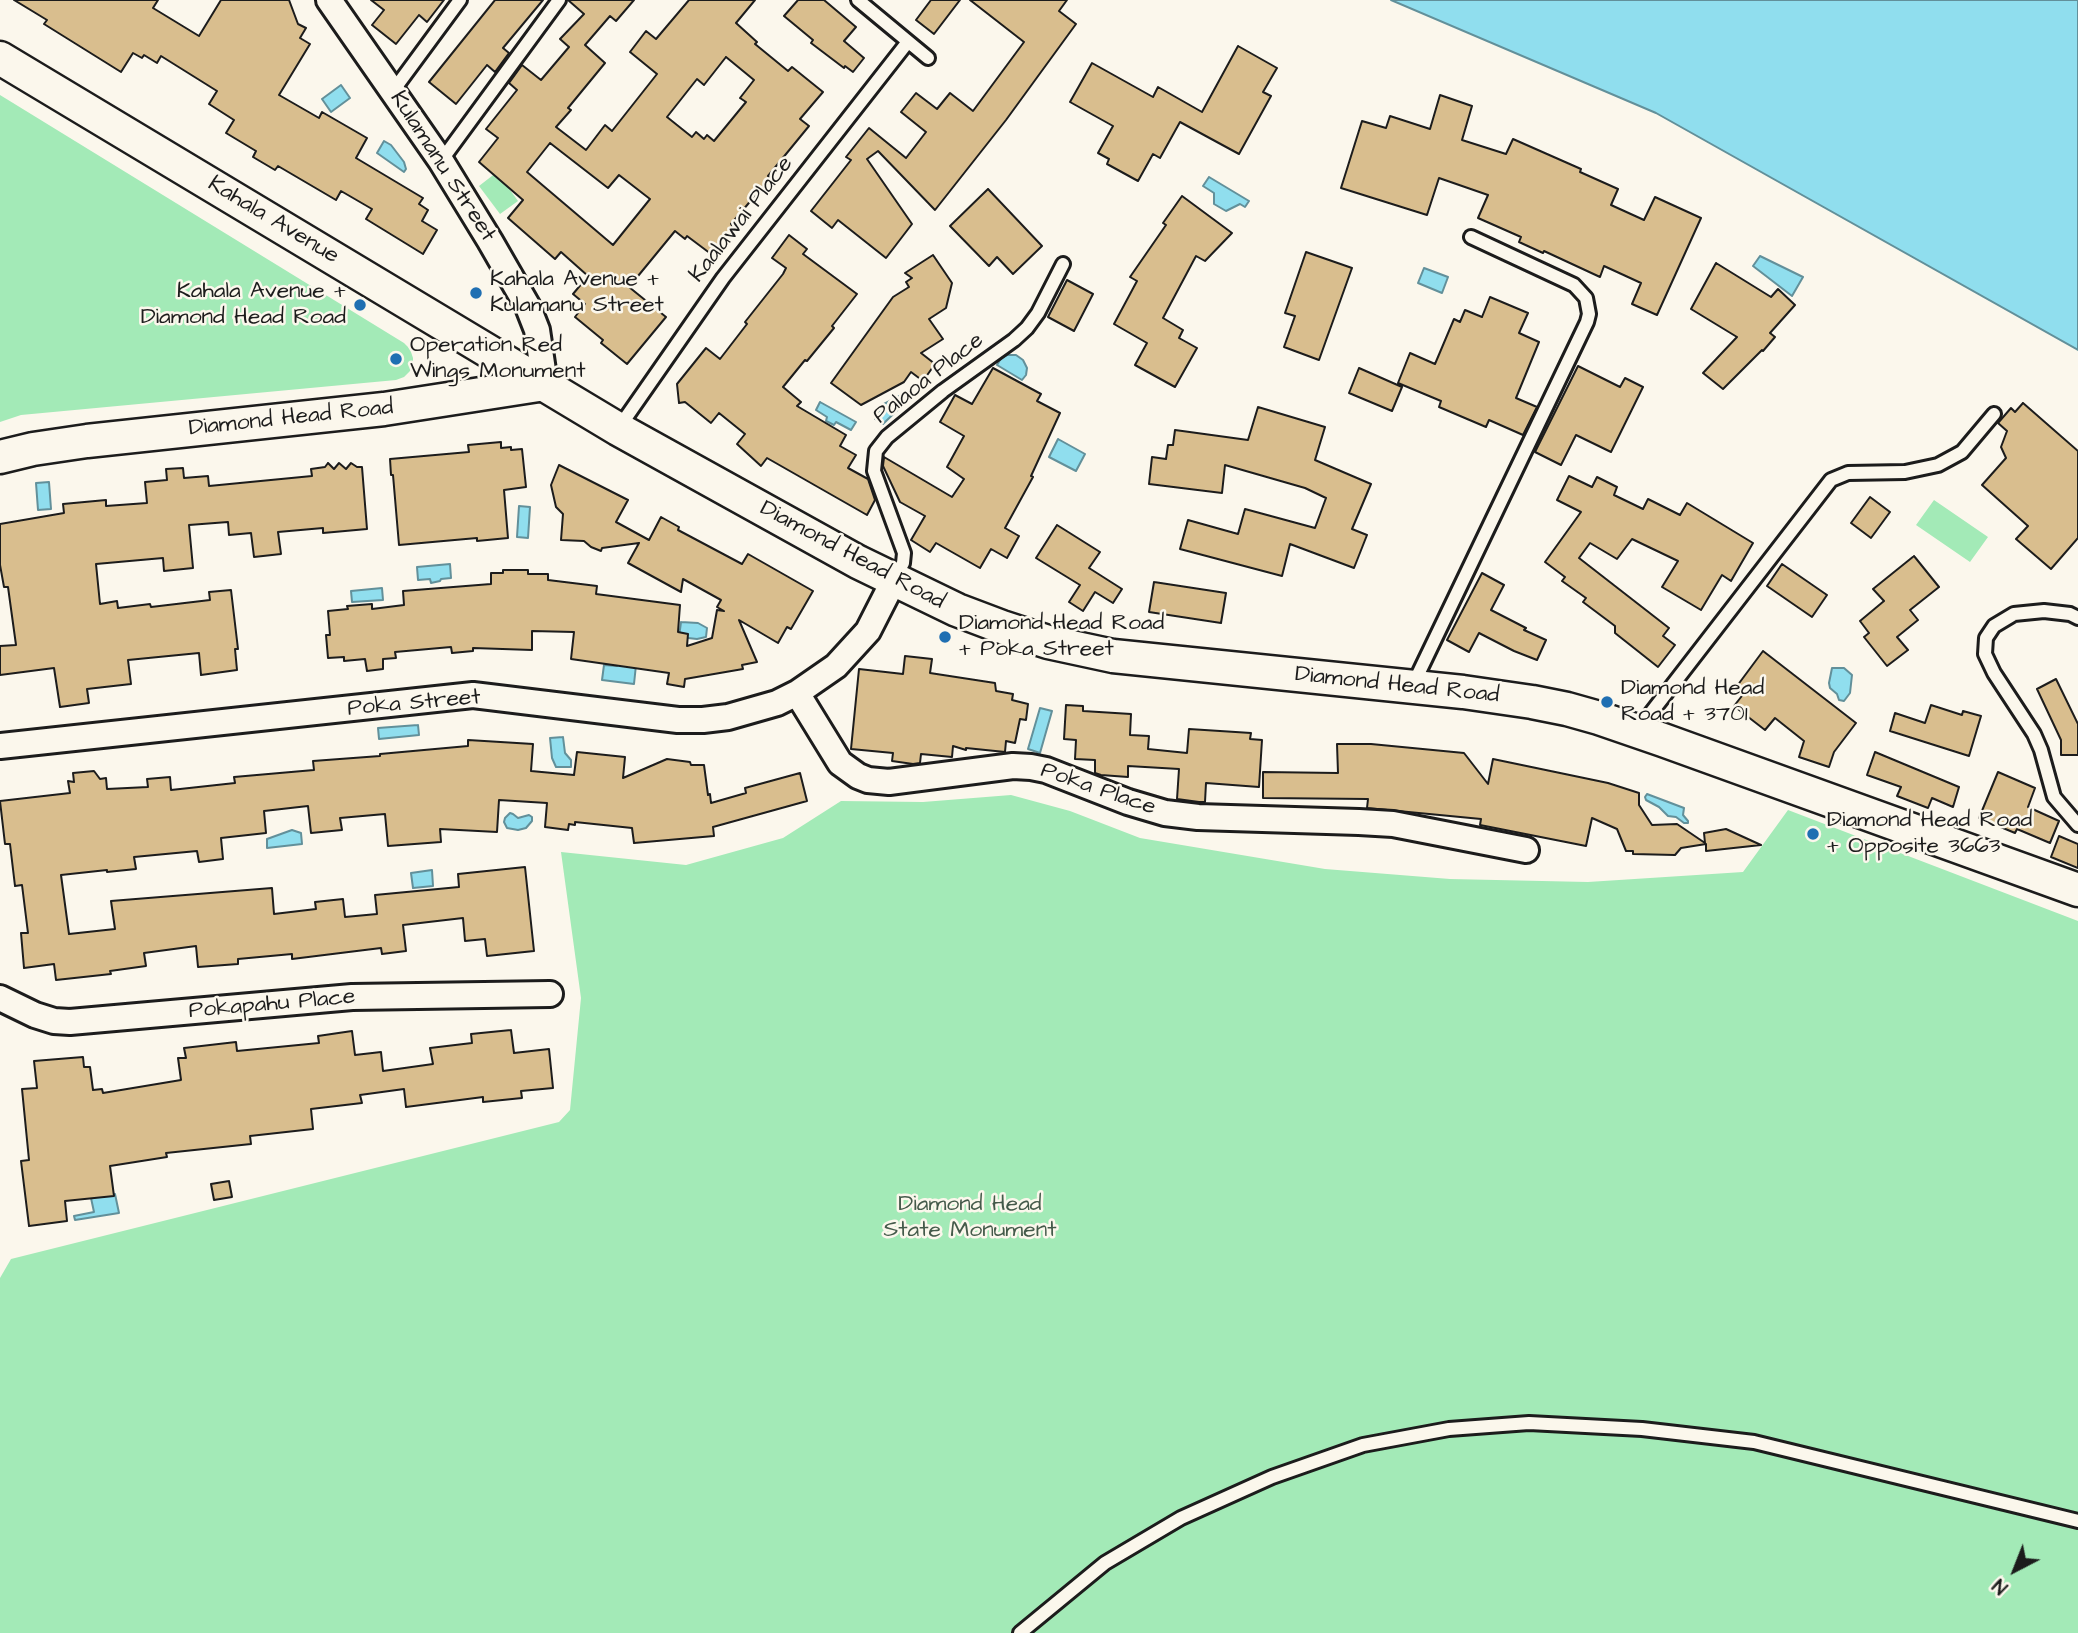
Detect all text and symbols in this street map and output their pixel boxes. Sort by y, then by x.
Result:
street label: Kulamanu Street [383,87,501,247]
street label: Kaalawai Place [684,151,800,289]
street label: Kahala Avenue [202,171,344,271]
place label: Kahala Avenue + Kulamanu Street [490,266,664,320]
place label: Kahala Avenue + Diamond Head Road [141,278,346,332]
marker: Kahala Avenue + Kulamanu Street [468,285,484,301]
marker: Kahala Avenue + Diamond Head Road [352,297,368,313]
street label: Palaoa Place [868,327,990,431]
place label: Operation Red Wings Monument [410,332,586,386]
marker: Operation Red Wings Monument [388,351,404,367]
street label: Diamond Head Road [187,395,395,443]
street label: Diamond Head Road [755,496,949,616]
place label: Diamond Head Road + Poka Street [959,610,1164,664]
marker: Diamond Head Road + Poka Street [937,629,953,645]
street label: Diamond Head Road [1293,662,1501,710]
place label: Diamond Head Road + 3701 [1621,675,1764,729]
street label: Poka Street [346,684,482,724]
marker: Diamond Head Road + 3701 [1599,694,1615,710]
street label: Poka Place [1037,757,1159,823]
place label: Diamond Head Road + Opposite 3663 [1827,807,2032,861]
marker: Diamond Head Road + Opposite 3663 [1805,826,1821,842]
street label: Pokapahu Place [188,984,356,1026]
park label: Diamond Head State Monument [883,1191,1057,1245]
north arrow [1980,1535,2050,1605]
text: N [1987,1572,2014,1600]

